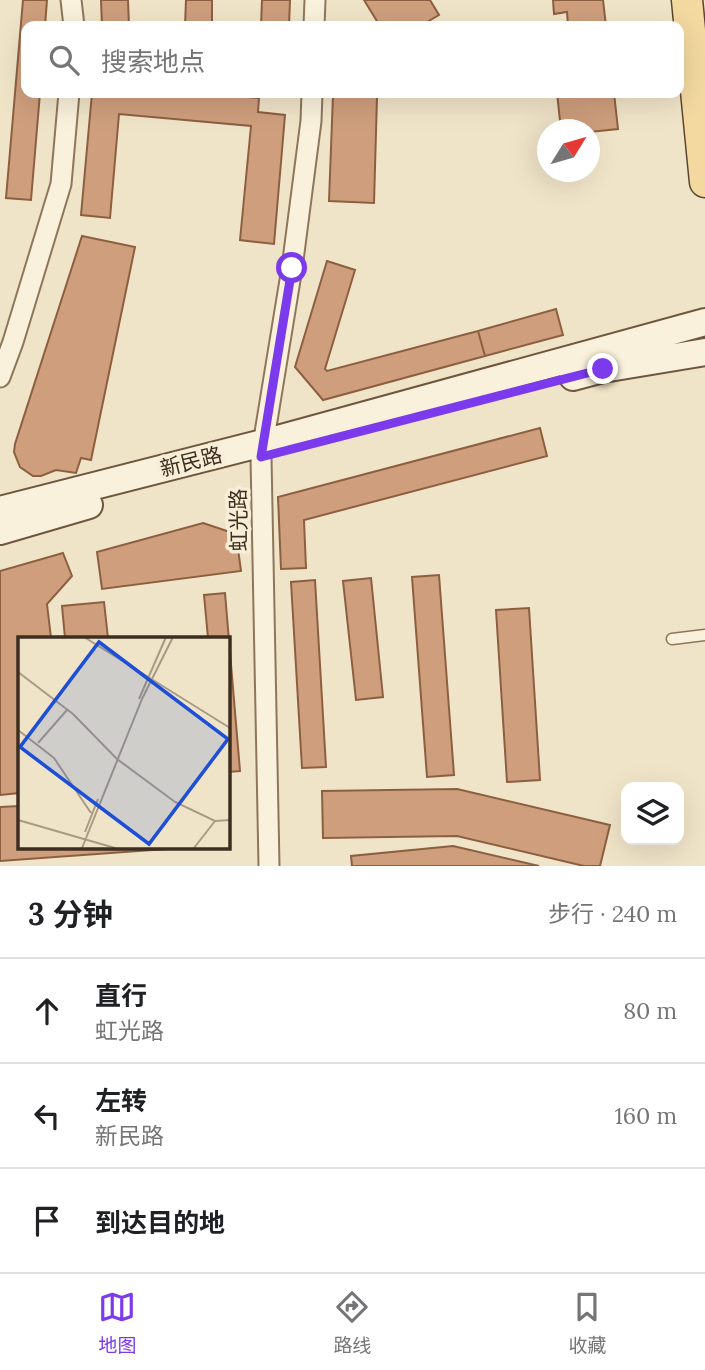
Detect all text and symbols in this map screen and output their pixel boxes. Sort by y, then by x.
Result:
search box [21,21,684,98]
icon: search [45,41,83,79]
text: 搜索地点 [101,45,205,78]
north arrow [537,119,600,182]
route start [276,252,307,283]
route end [587,353,618,384]
street label: 新民路 [157,441,225,482]
street label: 虹光路 [224,488,253,552]
inset map [18,637,229,848]
map controls [621,782,684,845]
button: layers [621,782,684,845]
text: 3 分钟 [28,895,113,933]
text: 步行 · 240 m [548,899,677,928]
text: 直行 [95,979,147,1012]
icon: ahead [28,992,66,1030]
text: 80 m [623,996,677,1025]
text: 虹光路 [95,1016,164,1045]
text: 左转 [95,1084,147,1117]
icon: left [28,1097,66,1135]
text: 160 m [614,1101,677,1130]
text: 新民路 [95,1121,164,1150]
icon: arrive [28,1202,66,1240]
text: 到达目的地 [95,1206,225,1239]
tab: 地图 [98,1288,137,1357]
tab: 路线 [333,1288,372,1357]
tab: 收藏 [568,1288,607,1357]

